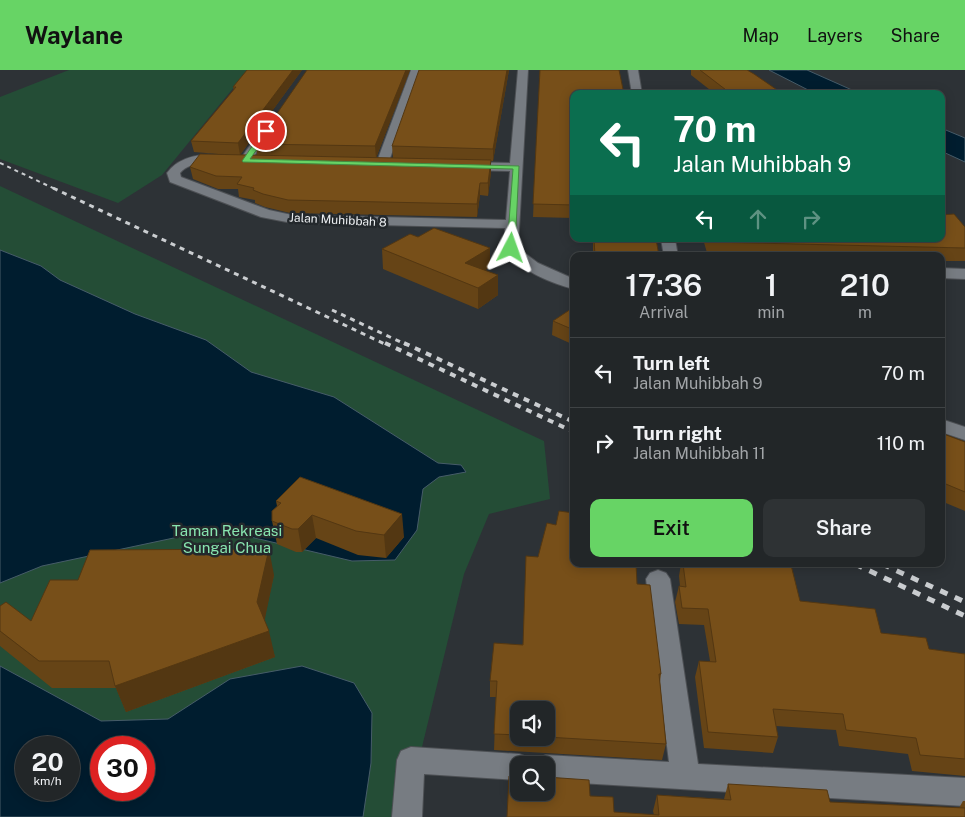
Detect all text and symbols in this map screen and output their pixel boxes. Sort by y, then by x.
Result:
text: Waylane [25,21,123,49]
text: Map [743,25,779,46]
text: Layers [807,25,863,46]
text: Share [891,25,940,46]
text: 70 m [673,109,756,150]
pin [245,110,287,152]
icon: left [590,110,655,175]
icon: arrive [252,117,280,145]
text: Jalan Muhibbah 9 [673,151,851,177]
icon: left [691,205,719,233]
icon: ahead [744,205,772,233]
icon: right [797,205,825,233]
street label: Jalan Muhibbah 8 [289,210,387,230]
position arrow [484,221,536,273]
text: 17:36 [625,267,702,303]
text: 1 [765,267,777,303]
text: 210 [840,267,890,303]
text: Arrival [639,303,688,322]
text: min [757,303,785,322]
text: m [858,303,872,322]
text: Turn left [633,352,710,374]
icon: left [590,359,618,387]
text: 70 m [881,362,925,384]
text: Jalan Muhibbah 9 [633,374,763,393]
text: Turn right [633,422,722,444]
icon: right [590,429,618,457]
text: 110 m [877,432,925,454]
text: Jalan Muhibbah 11 [633,444,766,463]
button: Exit [590,499,753,557]
button: Share [763,499,925,557]
park label: Taman Rekreasi Sungai Chua [172,522,282,556]
map controls [510,701,555,801]
button: sound [510,701,555,746]
speed limit sign: 30 [90,736,155,801]
text: 20 [32,747,64,777]
button: search [510,756,555,801]
text: km/h [33,774,62,788]

